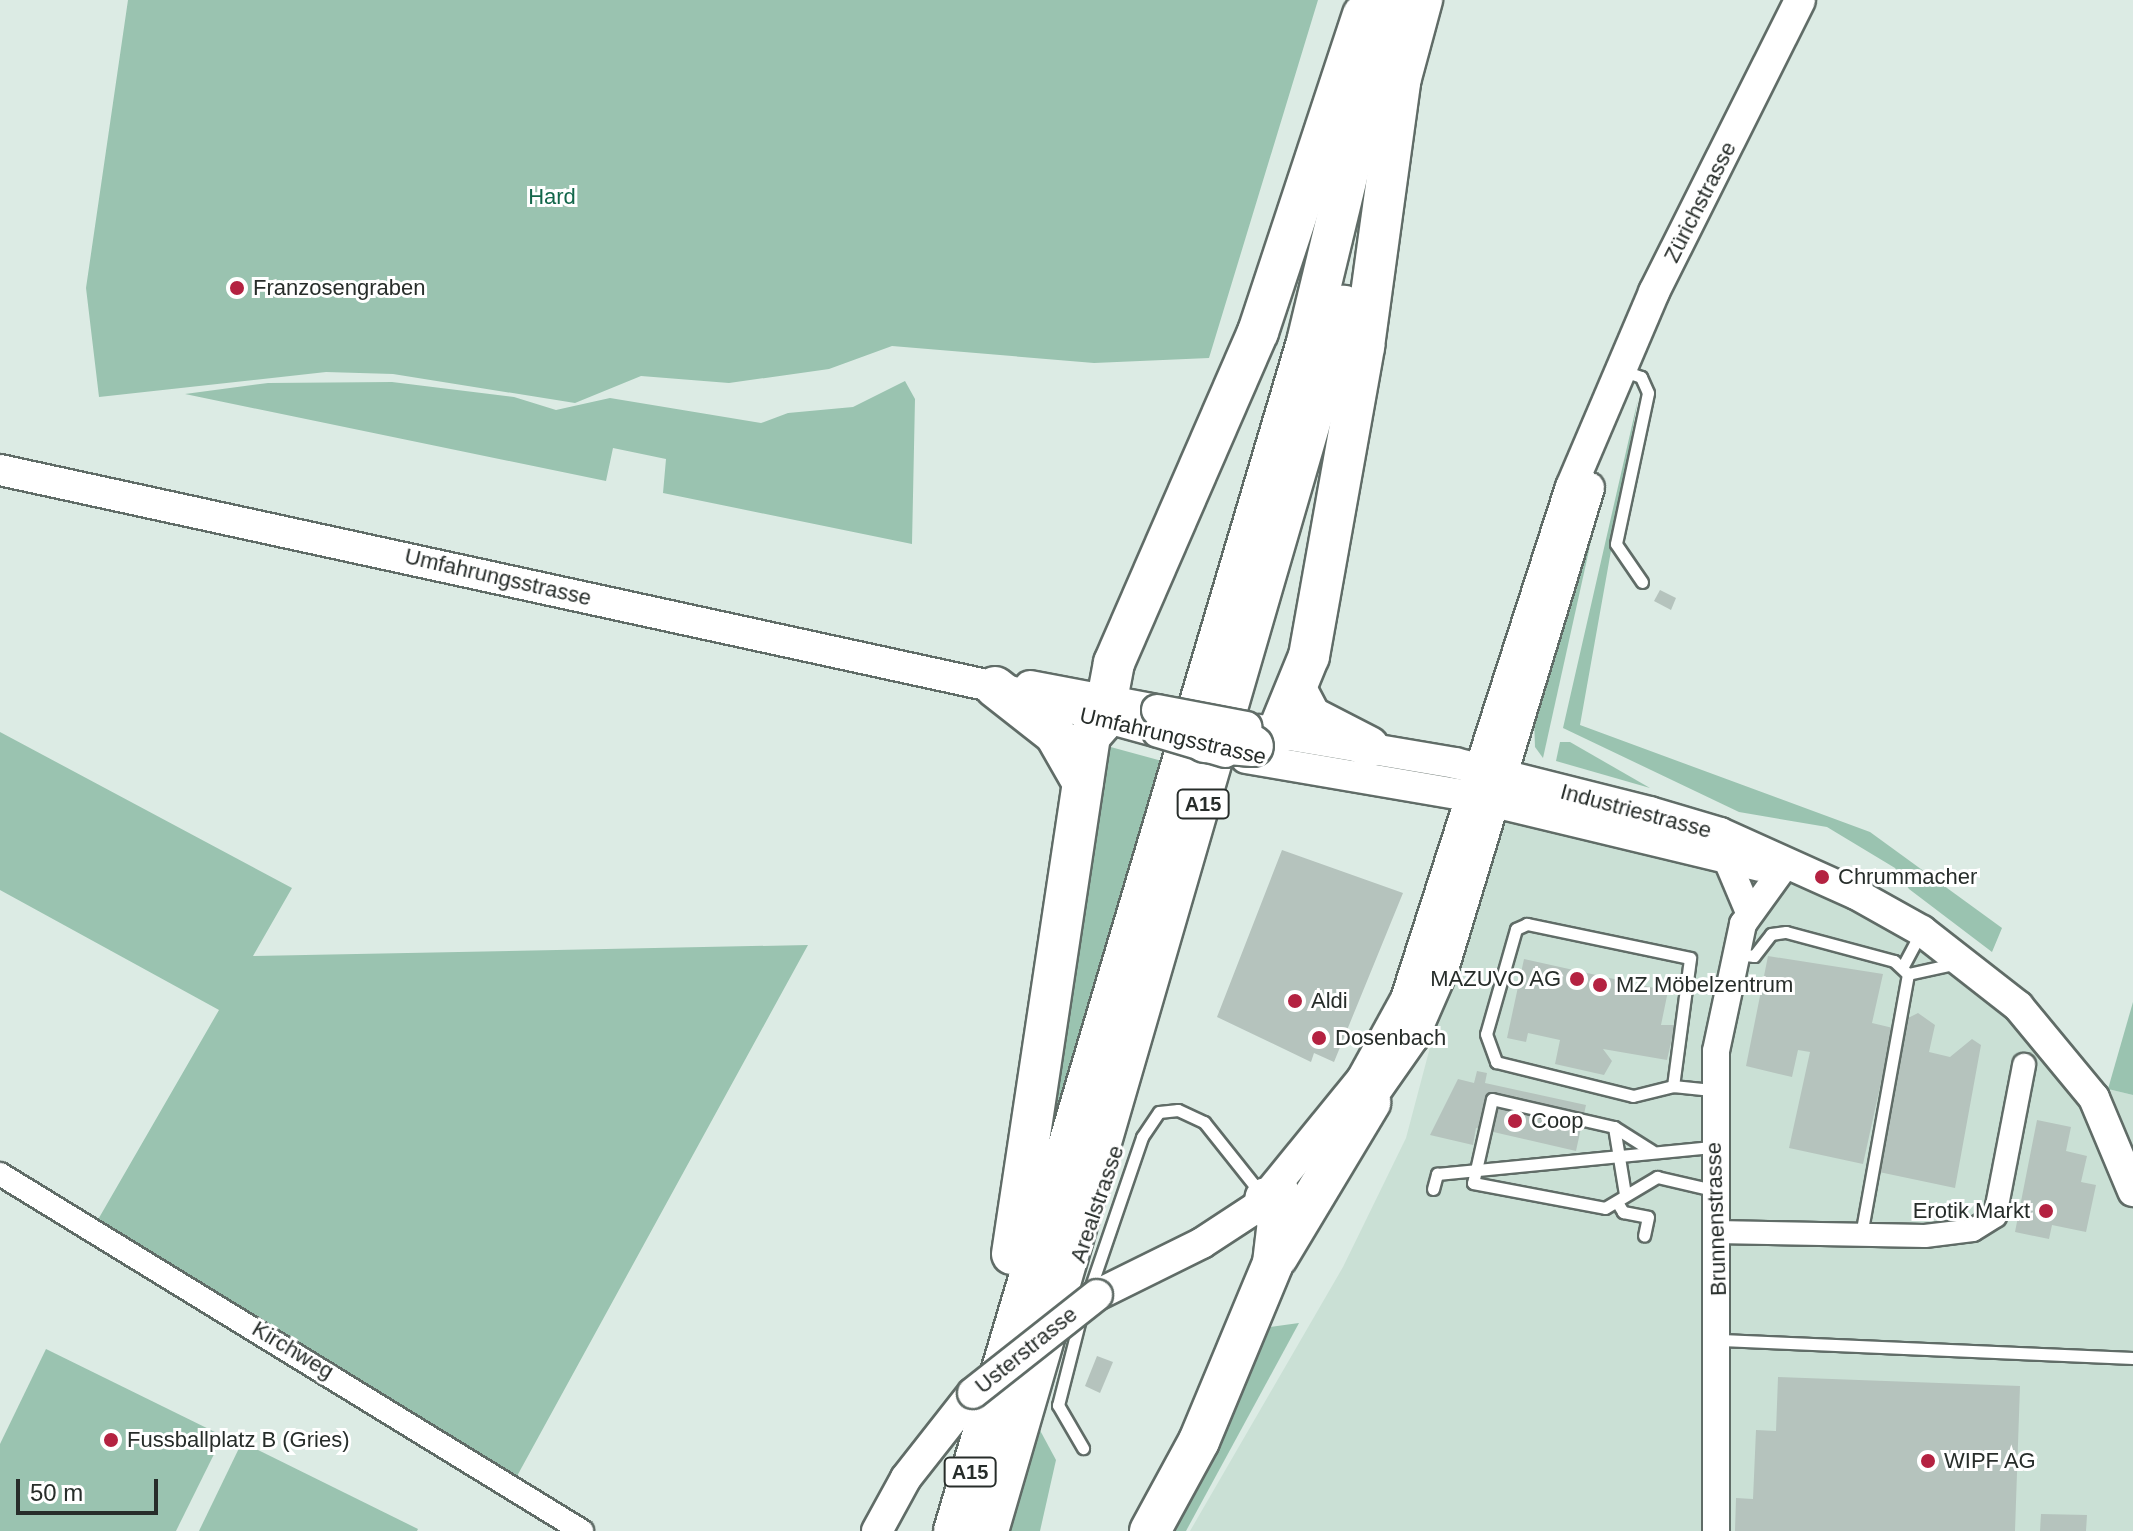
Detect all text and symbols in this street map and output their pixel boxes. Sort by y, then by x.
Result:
street label: Zürichstrasse [1658,137,1742,267]
park label: Hard [528,184,576,210]
place label: Franzosengraben [253,275,425,301]
marker: Franzosengraben [228,279,246,297]
street label: Umfahrungsstrasse [402,543,594,611]
street label: Umfahrungsstrasse [1077,702,1269,770]
street label: Industriestrasse [1558,778,1714,844]
road number: A15 [1175,788,1231,820]
place label: Chrummacher [1838,864,1977,890]
marker: Chrummacher [1813,868,1831,886]
place label: MAZUVO AG [1429,966,1561,992]
marker: MAZUVO AG [1568,970,1586,988]
place label: MZ Möbelzentrum [1616,972,1793,998]
marker: MZ Möbelzentrum [1591,976,1609,994]
place label: Aldi [1311,988,1348,1014]
marker: Aldi [1286,992,1304,1010]
place label: Dosenbach [1335,1025,1446,1051]
marker: Dosenbach [1310,1029,1328,1047]
place label: Coop [1531,1108,1584,1134]
marker: Coop [1506,1112,1524,1130]
street label: Arealstrasse [1065,1142,1129,1266]
street label: Brunnenstrasse [1700,1142,1732,1296]
place label: Erotik Markt [1913,1198,2030,1224]
marker: Erotik Markt [2037,1202,2055,1220]
street label: Usterstrasse [970,1301,1082,1399]
street label: Kirchweg [247,1315,339,1385]
place label: Fussballplatz B (Gries) [127,1427,350,1453]
marker: Fussballplatz B (Gries) [102,1431,120,1449]
place label: WIPF AG [1944,1448,2037,1474]
marker: WIPF AG [1919,1452,1937,1470]
road number: A15 [942,1456,998,1488]
scale bar [20,1463,162,1513]
text: 50 m [30,1479,83,1506]

